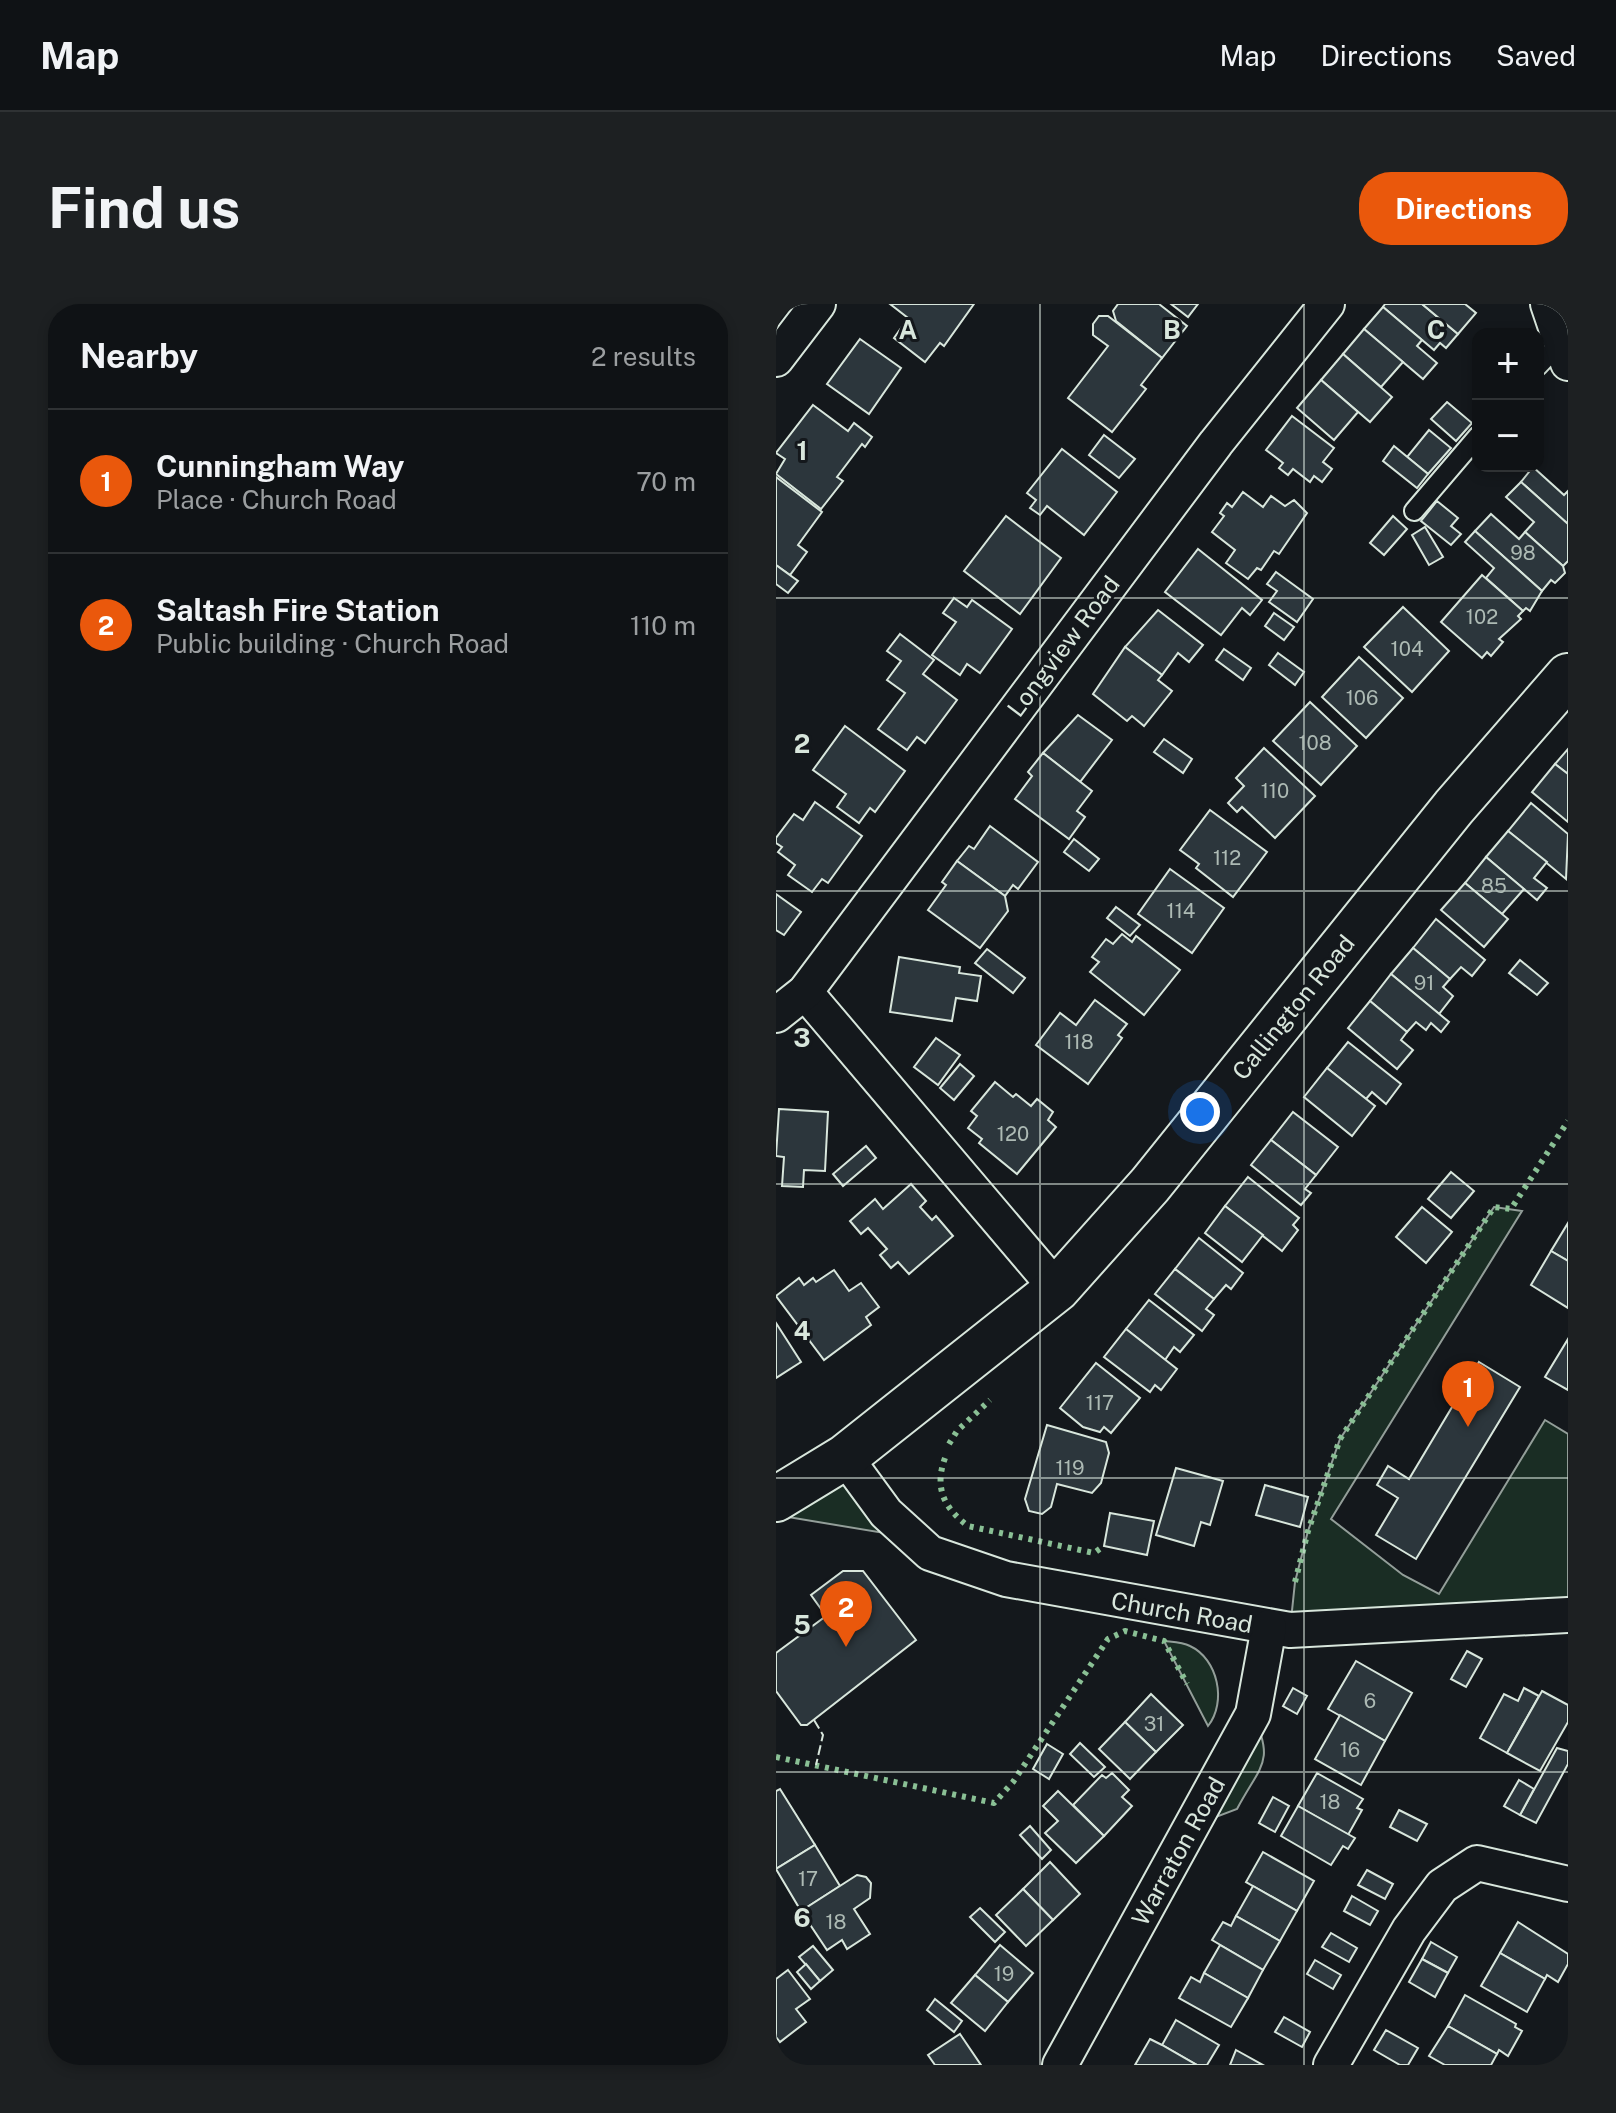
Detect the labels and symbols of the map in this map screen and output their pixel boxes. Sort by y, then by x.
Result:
text: A [899,314,918,345]
text: B [1163,314,1181,345]
text: C [1427,314,1445,345]
text: 1 [796,435,808,466]
house number: 98 [1510,541,1536,565]
street label: Longview Road [1001,570,1125,722]
house number: 102 [1466,605,1498,629]
house number: 104 [1391,637,1423,661]
house number: 106 [1346,686,1378,710]
text: 2 [794,728,810,759]
house number: 108 [1298,731,1332,755]
house number: 110 [1261,779,1289,803]
house number: 112 [1213,846,1241,870]
house number: 85 [1481,874,1507,898]
house number: 114 [1167,899,1195,923]
street label: Callington Road [1226,929,1360,1085]
house number: 91 [1414,971,1434,995]
text: 3 [793,1022,811,1053]
house number: 118 [1064,1030,1094,1054]
your location [1180,1092,1220,1132]
house number: 120 [997,1122,1029,1146]
text: 4 [793,1315,811,1346]
pin: 1 [1442,1361,1494,1427]
house number: 117 [1086,1391,1114,1415]
house number: 119 [1056,1456,1084,1480]
pin: 2 [820,1581,872,1647]
street label: Church Road [1109,1586,1255,1638]
text: 5 [793,1609,811,1640]
house number: 6 [1364,1689,1376,1713]
house number: 31 [1144,1712,1164,1736]
house number: 16 [1340,1738,1360,1762]
street label: Warraton Road [1126,1772,1230,1930]
house number: 18 [1319,1790,1341,1814]
house number: 17 [798,1867,818,1891]
text: 6 [793,1902,811,1933]
house number: 18 [825,1910,847,1934]
house number: 19 [994,1962,1014,1986]

